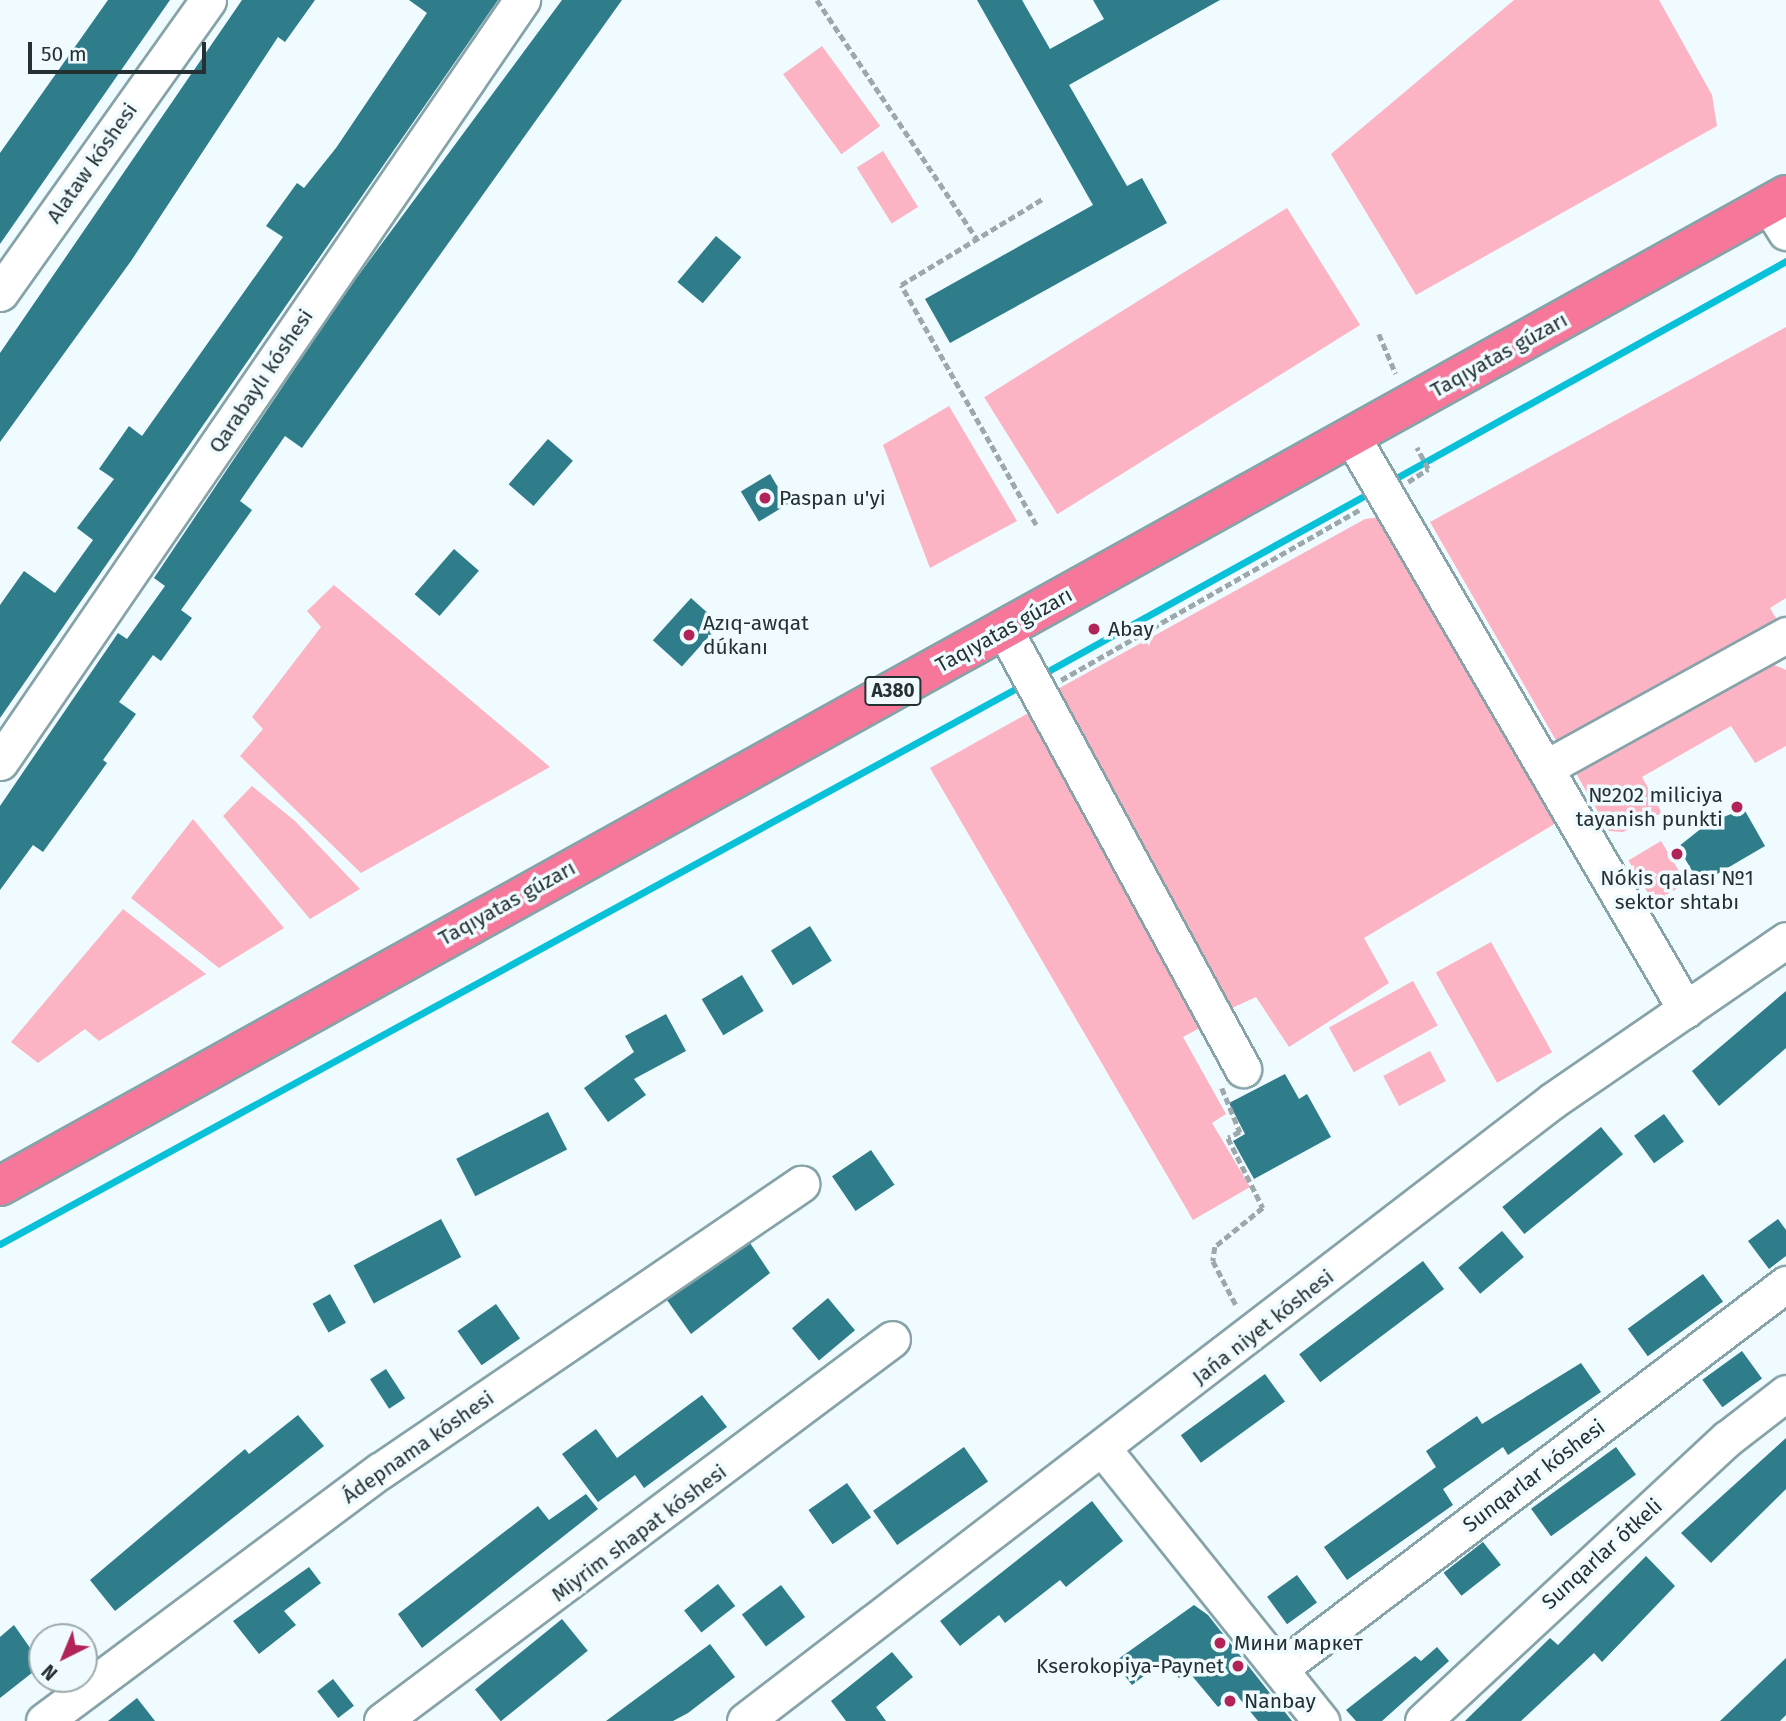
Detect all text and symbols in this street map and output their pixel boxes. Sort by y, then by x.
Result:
scale bar [32,28,210,72]
text: 50 m [41,41,87,67]
street label: Alataw kóshesi [41,98,143,228]
street label: Qarabaylı kóshesi [204,304,318,458]
street label: Taqıyatas gúzarı [1426,307,1572,403]
place label: Paspan u'yi [779,485,886,511]
marker: Paspan u'yi [757,490,773,506]
street label: Taqıyatas gúzarı [931,582,1077,678]
place label: Azıq-awqat dúkanı [703,610,809,660]
place label: Abay [1108,616,1154,642]
marker: Abay [1086,621,1102,637]
marker: Azıq-awqat dúkanı [681,627,697,643]
road number: A380 [863,676,923,706]
place label: №202 miliciya tayanish punkti [1576,782,1723,832]
marker: №202 miliciya tayanish punkti [1729,799,1745,815]
marker: Nókis qalası №1 sektor shtabı [1669,846,1685,862]
street label: Taqıyatas gúzarı [434,855,580,951]
place label: Nókis qalası №1 sektor shtabı [1600,865,1754,915]
street label: Jańa niyet kóshesi [1187,1264,1339,1390]
street label: Ádepnama kóshesi [337,1385,499,1509]
street label: Sunqarlar kóshesi [1458,1414,1610,1538]
street label: Miyrim shapat kóshesi [546,1459,732,1607]
street label: Sunqarlar ótkeli [1537,1493,1667,1615]
north arrow [28,1623,98,1693]
place label: Мини маркет [1234,1630,1363,1656]
marker: Мини маркет [1212,1635,1228,1651]
place label: Kserokopiya-Paynet [1036,1653,1224,1679]
marker: Kserokopiya-Paynet [1230,1658,1246,1674]
text: N [37,1660,62,1685]
place label: Nanbay [1244,1688,1316,1714]
marker: Nanbay [1222,1693,1238,1709]

